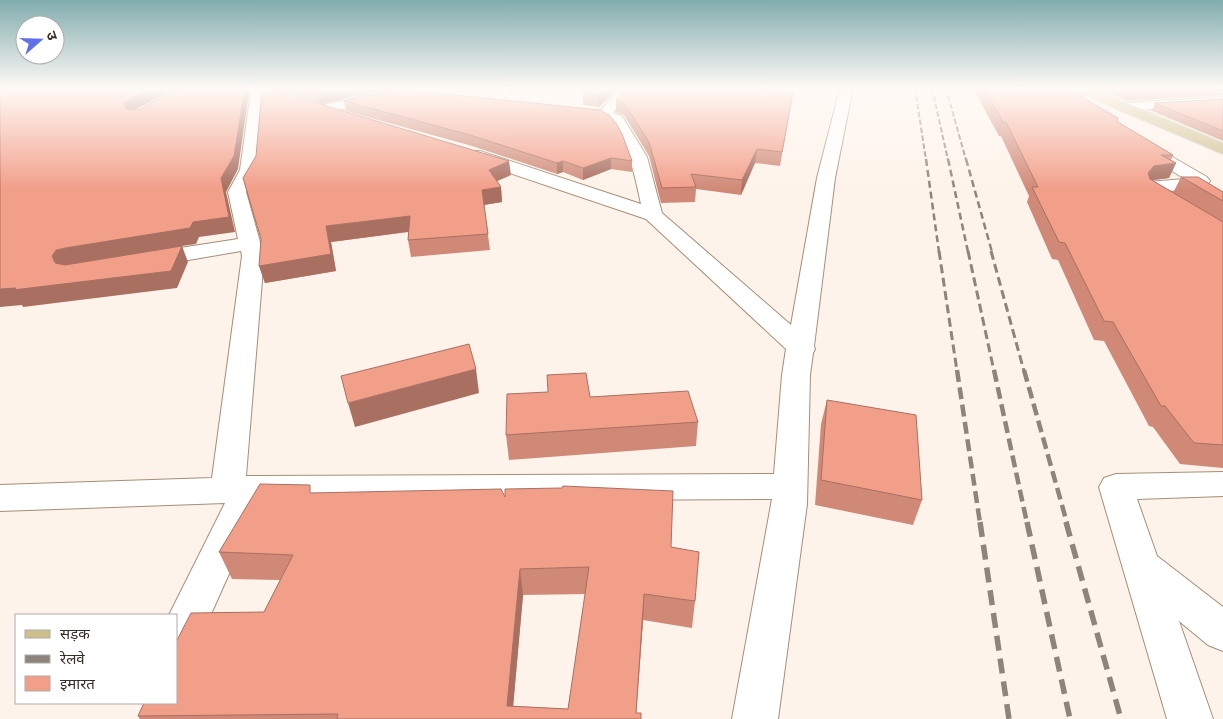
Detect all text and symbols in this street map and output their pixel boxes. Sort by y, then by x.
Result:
north arrow [15,15,65,65]
text: उ [43,29,61,43]
legend [15,614,178,704]
text: सड़क [60,625,90,643]
text: रेलवे [59,650,85,668]
text: इमारत [60,675,95,693]

